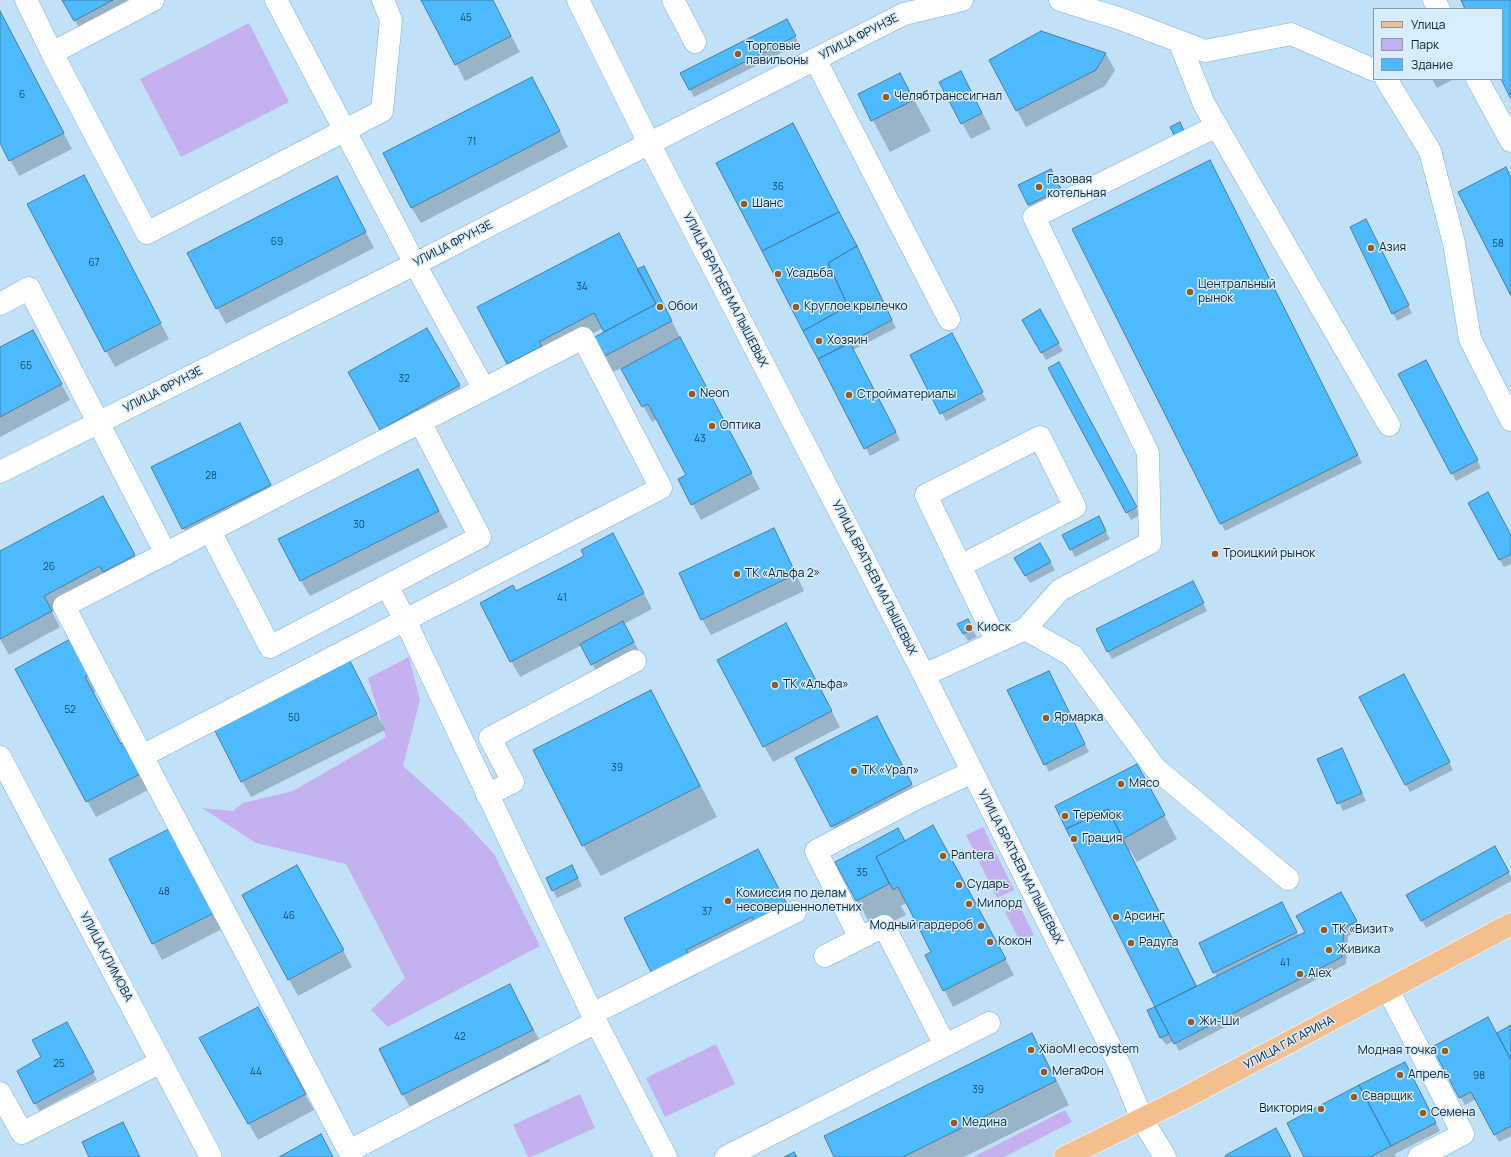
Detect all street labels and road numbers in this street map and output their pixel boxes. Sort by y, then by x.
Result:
street label: УЛИЦА ФРУНЗЕ [817,11,901,63]
street label: УЛИЦА БРАТЬЕВ МАЛЫШЕВЫХ [680,210,770,370]
street label: УЛИЦА ФРУНЗЕ [411,218,495,270]
street label: УЛИЦА ФРУНЗЕ [121,364,205,416]
street label: УЛИЦА БРАТЬЕВ МАЛЫШЕВЫХ [829,498,919,658]
street label: УЛИЦА БРАТЬЕВ МАЛЫШЕВЫХ [975,787,1065,947]
street label: УЛИЦА КЛИМОВА [76,910,136,1004]
street label: УЛИЦА ГАГАРИНА [1241,1013,1337,1073]

